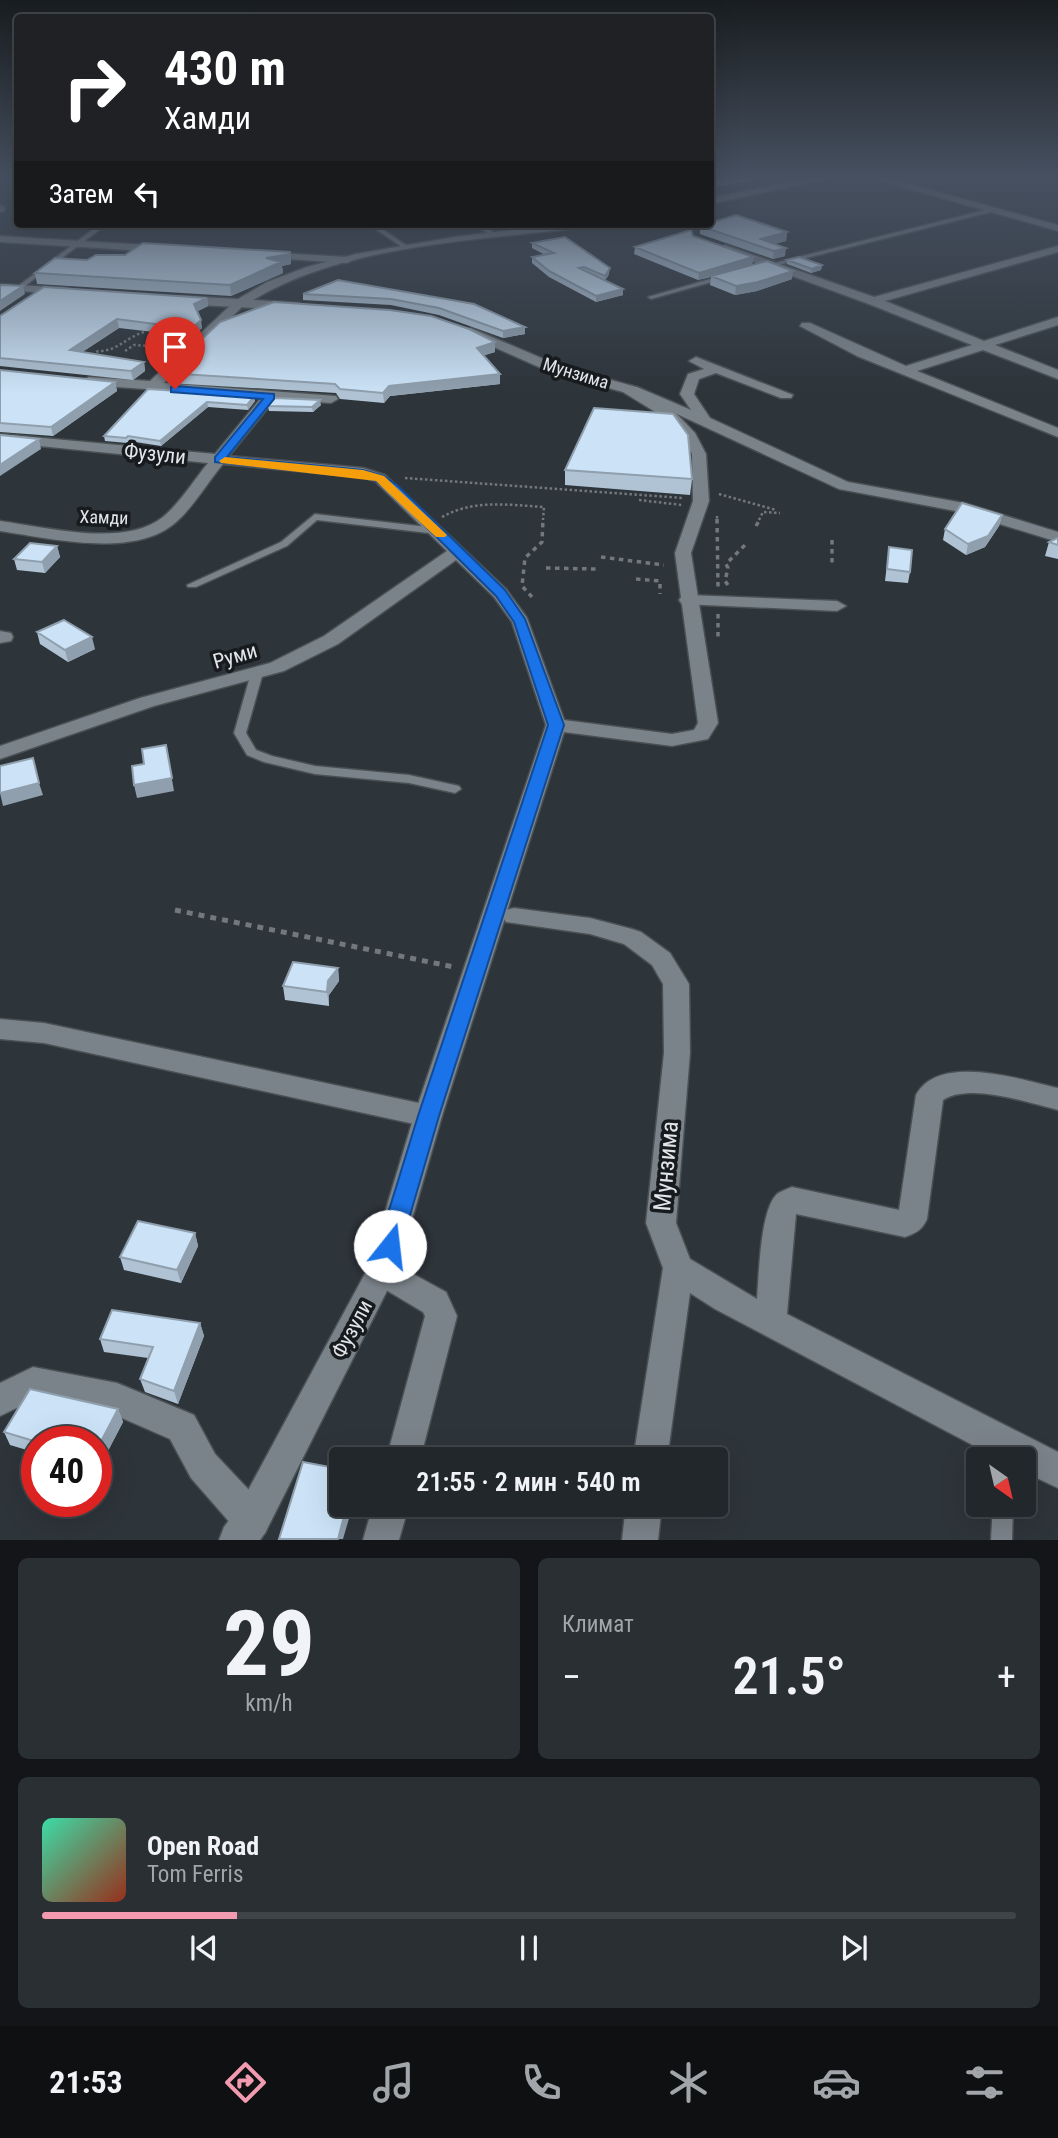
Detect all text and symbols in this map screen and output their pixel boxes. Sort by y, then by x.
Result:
text: 430 m [164,40,286,97]
icon: right [49,42,140,133]
text: Хамди [164,99,251,137]
icon: left [128,175,166,213]
text: Затем [49,179,114,209]
pin [145,317,205,389]
icon: arrive [156,328,194,366]
street label: Мунзима [541,353,611,393]
street label: Фузули [123,439,187,469]
street label: Хамди [79,506,129,528]
street label: Руми [210,638,260,674]
street label: Мунзима [648,1120,684,1212]
position arrow [353,1209,427,1283]
street label: Фузули [327,1296,377,1362]
speed limit sign: 40 [21,1426,112,1517]
north arrow [966,1447,1036,1517]
map controls [966,1447,1036,1517]
text: 21:55 · 2 мин · 540 m [416,1467,641,1497]
text: 29 [223,1591,315,1697]
text: Климат [562,1611,634,1638]
text: 21.5° [732,1646,846,1707]
text: − [562,1655,581,1699]
text: + [997,1655,1016,1699]
text: km/h [245,1690,293,1717]
text: Open Road [147,1831,259,1861]
text: Tom Ferris [147,1861,243,1888]
icon: previous [185,1929,223,1967]
icon: pause [510,1929,548,1967]
icon: next [835,1929,873,1967]
icon: directions [221,2058,270,2107]
icon: music [369,2058,418,2107]
icon: phone [517,2058,566,2107]
icon: climate [664,2058,713,2107]
icon: car [812,2058,861,2107]
icon: filters [960,2058,1009,2107]
text: 21:53 [49,2063,123,2101]

